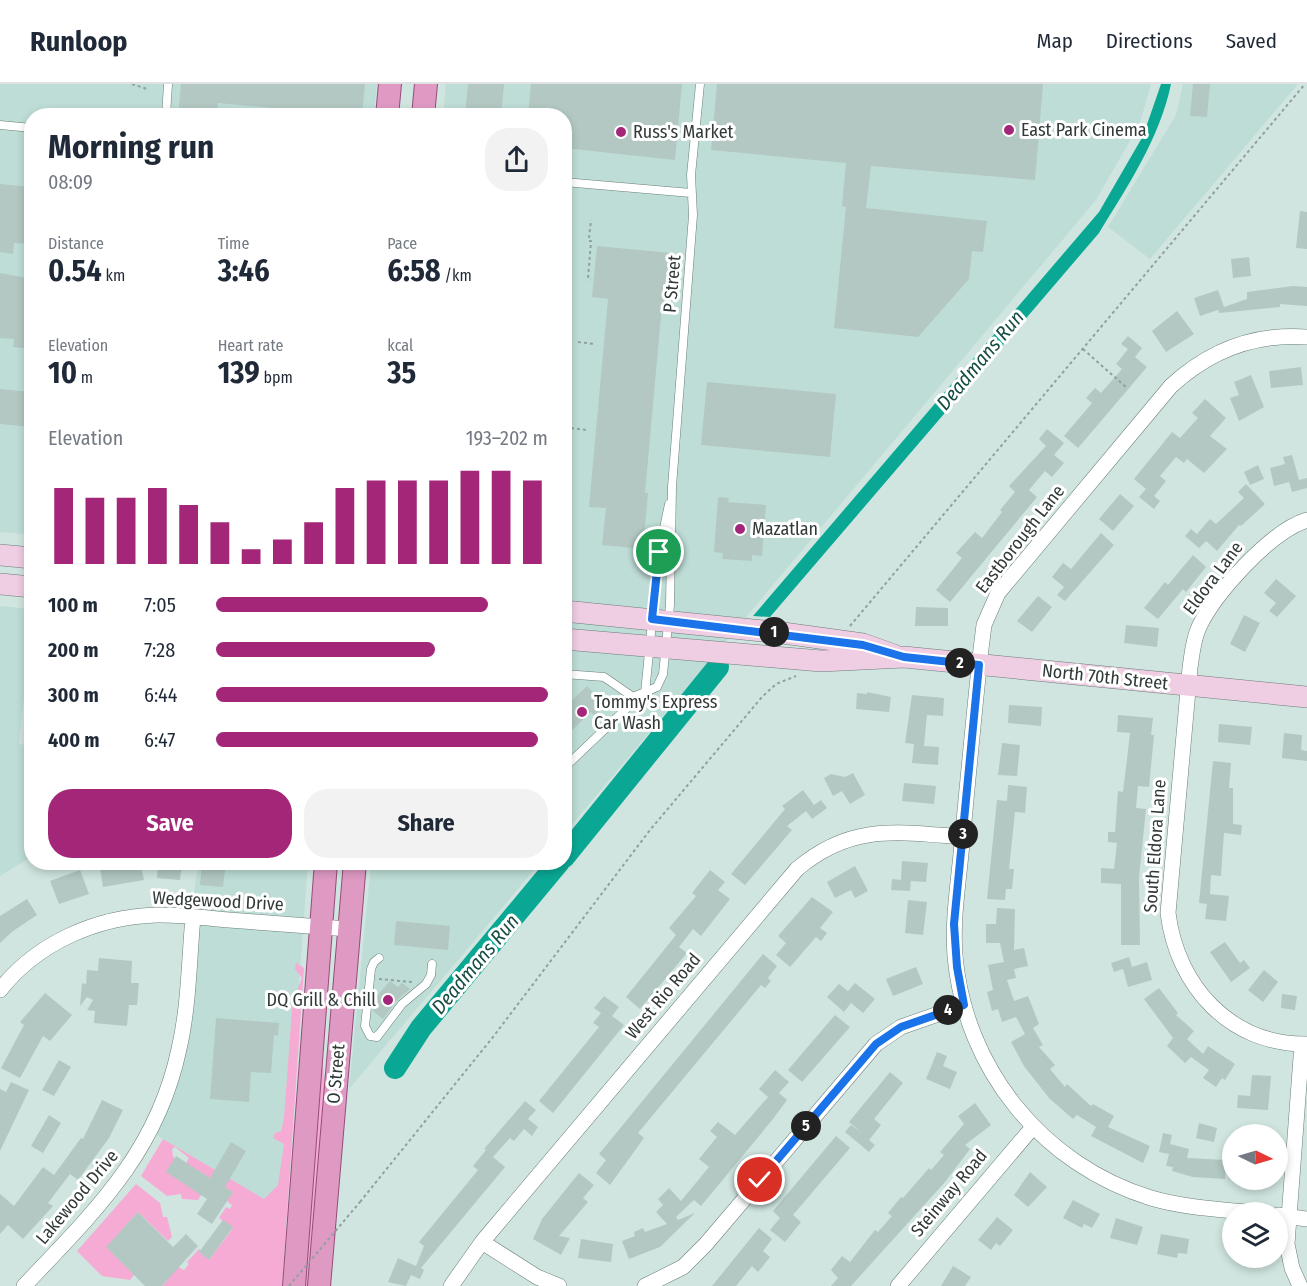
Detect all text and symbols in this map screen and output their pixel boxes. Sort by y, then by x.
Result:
text: Runloop [30,25,128,58]
text: Map [1036,28,1073,54]
text: Directions [1106,28,1193,54]
text: Saved [1226,28,1277,54]
place label: East Park Cinema [1021,119,1147,141]
place label: Russ's Market [633,121,734,143]
marker: East Park Cinema [1002,123,1016,137]
marker: Russ's Market [614,125,628,139]
text: Morning run [48,127,214,167]
button: share [485,128,548,191]
text: 08:09 [48,170,93,194]
text: Distance [48,234,104,253]
text: Time [218,234,249,253]
text: Pace [387,234,417,253]
text: 0.54 [48,253,102,289]
text: 3:46 [218,253,270,289]
text: 6:58 [387,253,441,289]
street label: P Street [659,254,685,314]
text: km [102,266,125,285]
text: /km [441,266,472,285]
water label: Deadmans Run [931,305,1029,415]
text: Elevation [48,336,108,355]
text: Heart rate [218,336,283,355]
text: kcal [387,336,413,355]
text: 10 [48,355,77,391]
text: 139 [218,355,260,391]
text: 35 [387,355,416,391]
text: m [77,368,93,387]
text: bpm [260,368,293,387]
text: Elevation [48,426,123,450]
text: 193–202 m [466,426,548,450]
street label: Eastborough Lane [971,480,1069,598]
place label: Mazatlan [752,518,818,540]
marker: Mazatlan [733,522,747,536]
pin [633,526,684,577]
icon: arrive [642,535,675,568]
street label: Eldora Lane [1178,537,1248,619]
text: 100 m [48,593,98,617]
text: 7:05 [144,593,176,617]
pin: 1 [759,617,789,647]
text: 1 [771,622,777,641]
text: 200 m [48,638,99,662]
text: 7:28 [144,638,175,662]
pin: 2 [945,648,975,678]
text: 2 [956,653,964,672]
street label: North 70th Street [1041,659,1169,695]
text: 300 m [48,683,99,707]
text: 6:44 [144,683,177,707]
place label: Tommy's Express Car Wash [594,691,718,734]
marker: Tommy's Express Car Wash [575,705,589,719]
text: 400 m [48,728,100,752]
text: 6:47 [144,728,175,752]
street label: South Eldora Lane [1139,779,1171,913]
button: Save [48,789,292,858]
button: Share [304,789,548,858]
pin: 3 [948,819,978,849]
text: 3 [959,824,967,843]
street label: Wedgewood Drive [152,887,284,915]
water label: Deadmans Run [426,909,524,1019]
street label: West Rio Road [621,949,705,1043]
place label: DQ Grill & Chill [266,989,376,1011]
marker: DQ Grill & Chill [381,993,395,1007]
pin: 4 [933,995,963,1025]
text: 4 [944,1000,952,1019]
street label: O Street [322,1043,350,1105]
pin: 5 [791,1111,821,1141]
text: 5 [802,1116,810,1135]
north arrow [1222,1124,1288,1190]
map controls [1222,1124,1288,1268]
street label: Lakewood Drive [31,1145,123,1249]
street label: Steinway Road [906,1145,992,1241]
pin [734,1154,785,1205]
icon: check [743,1163,776,1196]
button: layers [1222,1202,1288,1268]

